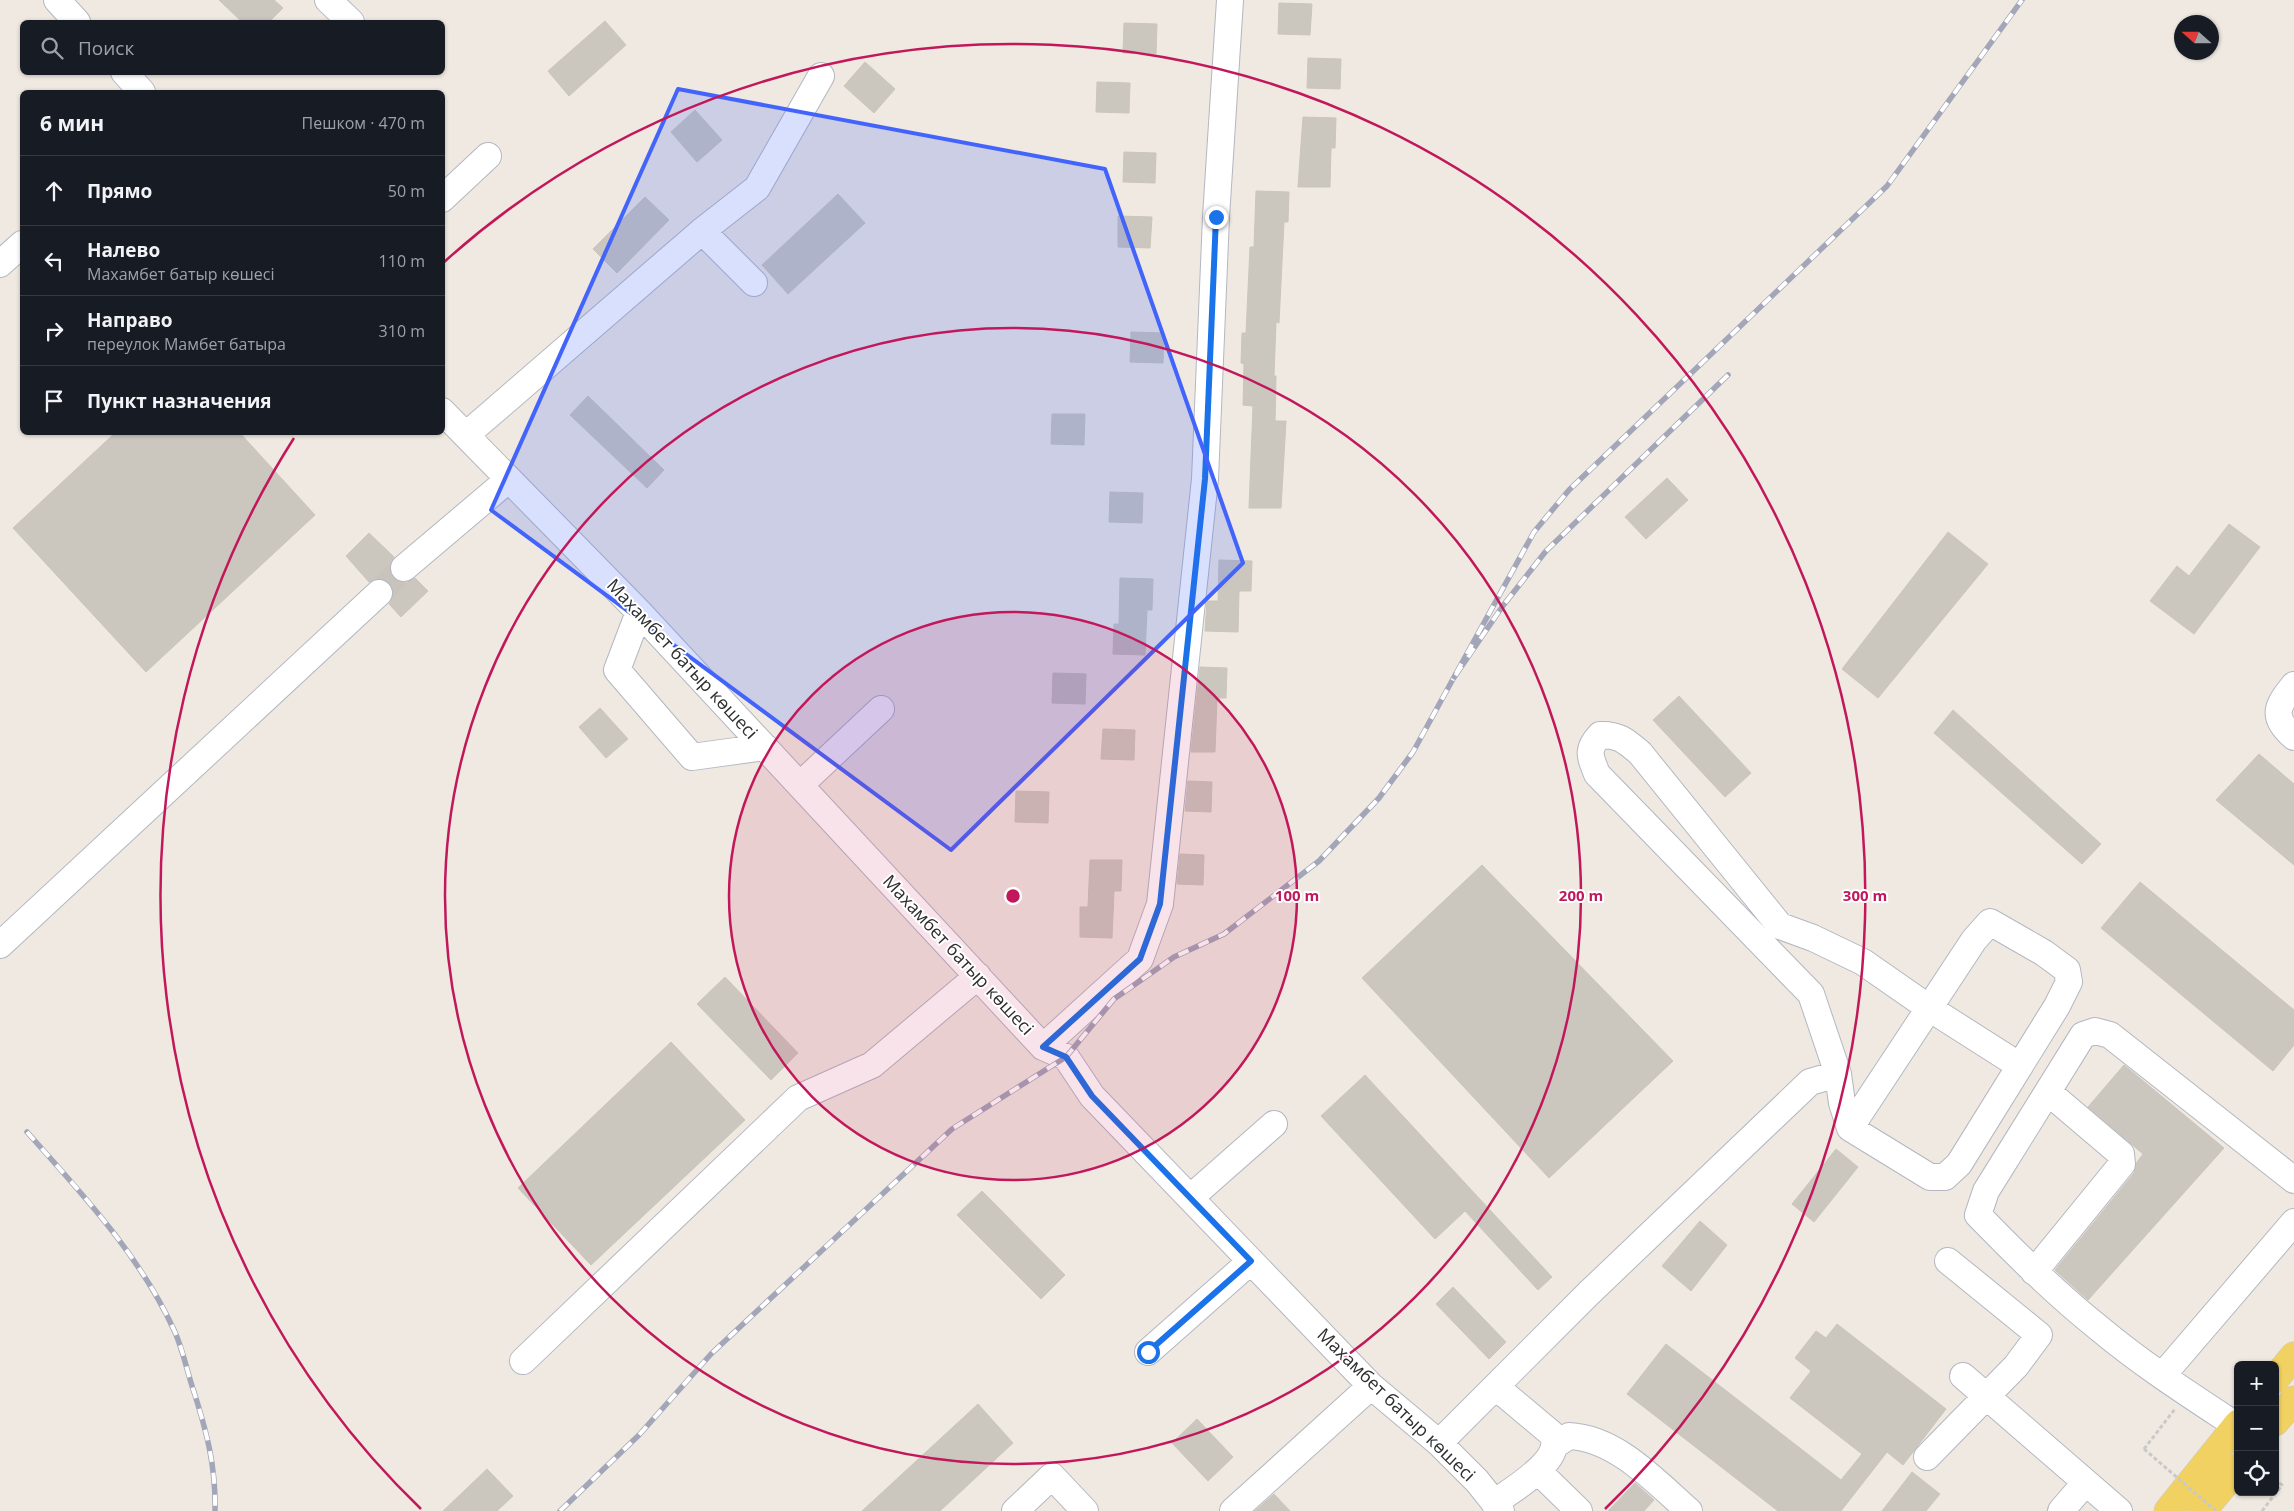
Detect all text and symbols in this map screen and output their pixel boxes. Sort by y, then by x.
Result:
north arrow [2174,15,2219,60]
search box [20,20,445,75]
icon: search [38,34,66,62]
text: Поиск [78,35,134,61]
text: 6 мин [40,109,104,137]
text: Пешком · 470 m [302,112,425,134]
icon: ahead [40,177,68,205]
text: Прямо [87,178,152,204]
text: 50 m [388,180,425,202]
route end [1205,206,1228,229]
text: Налево [87,237,160,263]
icon: left [40,247,68,275]
text: 110 m [379,250,425,272]
text: Махамбет батыр көшесі [87,263,274,285]
text: Направо [87,307,173,333]
icon: right [40,317,68,345]
text: 310 m [379,320,425,342]
text: переулок Мамбет батыра [87,333,286,355]
icon: arrive [40,387,68,415]
text: Пункт назначения [87,388,272,414]
street label: Махамбет батыр көшесі [602,573,763,744]
street label: Махамбет батыр көшесі [878,869,1039,1040]
text: 100 m [1275,885,1319,905]
text: 200 m [1559,885,1603,905]
text: 300 m [1843,885,1887,905]
centre of rings [1004,887,1022,905]
street label: Махамбет батыр көшесі [1313,1322,1481,1486]
route start [1137,1341,1160,1364]
map controls [2234,1361,2279,1496]
button: + [2234,1361,2279,1406]
button: − [2234,1406,2279,1451]
button: locate [2234,1451,2279,1496]

